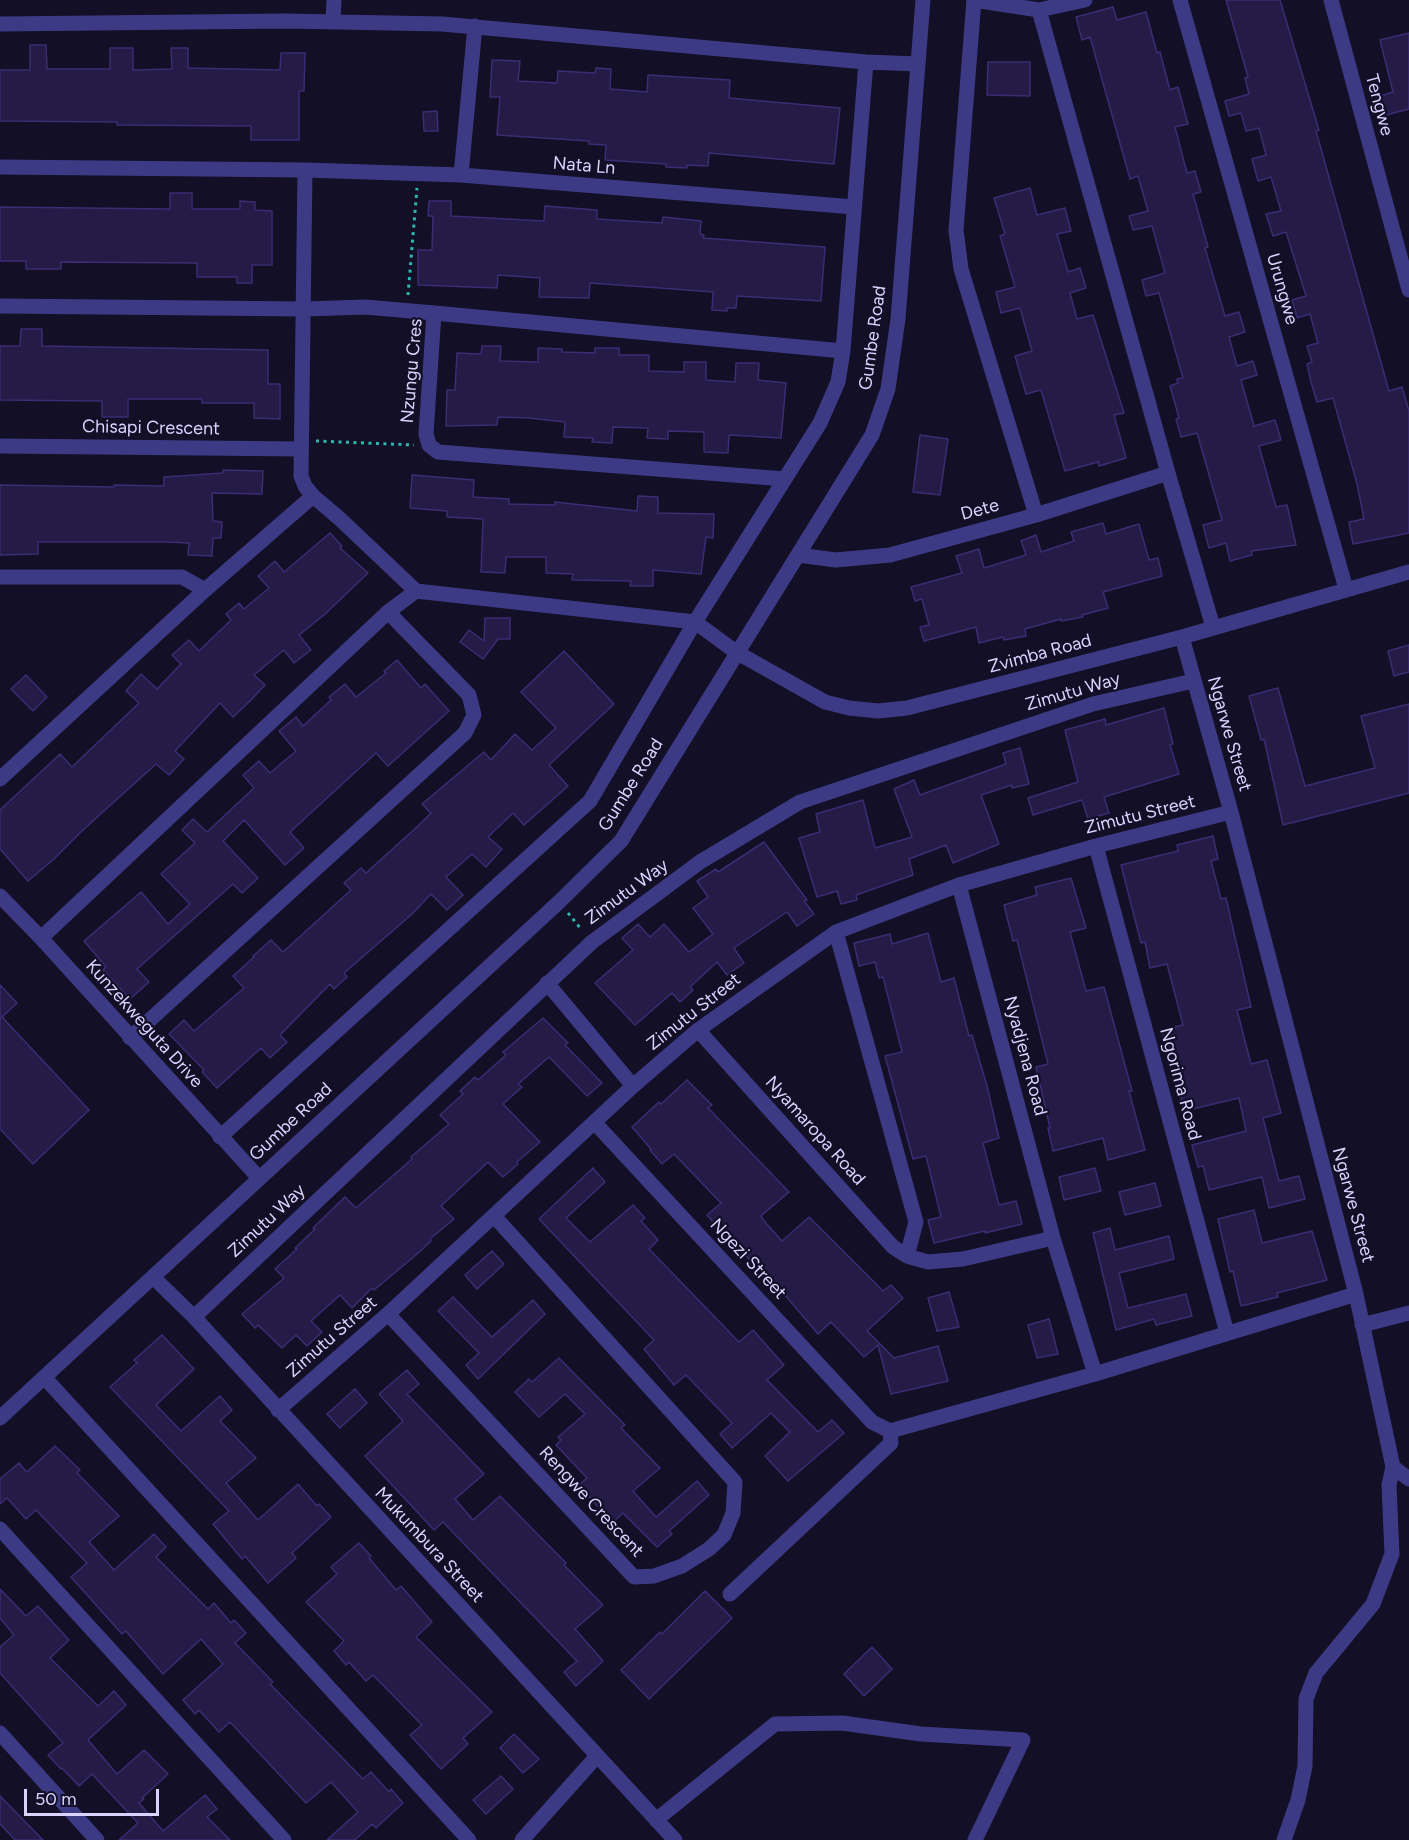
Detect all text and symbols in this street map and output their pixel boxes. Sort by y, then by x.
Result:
street label: Tengwe [1360,72,1398,138]
street label: Nata Ln [552,153,616,179]
street label: Urungwe [1262,251,1302,327]
street label: Gumbe Road [855,284,891,392]
street label: Nzungu Cres [397,318,427,424]
street label: Chisapi Crescent [82,416,220,440]
street label: Dete [958,495,1002,525]
street label: Zvimba Road [986,630,1094,678]
street label: Zimutu Way [1023,668,1123,716]
street label: Ngarwe Street [1202,674,1256,794]
street label: Gumbe Road [594,735,668,835]
street label: Zimutu Street [1083,791,1197,839]
street label: Zimutu Way [581,855,673,929]
street label: Kunzekweguta Drive [81,956,207,1092]
street label: Zimutu Street [643,969,745,1055]
street label: Nyadjena Road [999,994,1051,1118]
street label: Ngorima Road [1155,1025,1205,1143]
street label: Nyamaropa Road [760,1072,870,1190]
street label: Gumbe Road [245,1078,337,1166]
street label: Ngarwe Street [1327,1145,1379,1265]
street label: Zimutu Way [224,1180,310,1262]
street label: Ngezi Street [705,1214,791,1304]
street label: Zimutu Street [282,1292,382,1382]
street label: Rengwe Crescent [534,1442,648,1562]
street label: Mukumbura Street [370,1483,488,1607]
scale bar [27,1777,162,1815]
text: 50 m [35,1788,77,1810]

